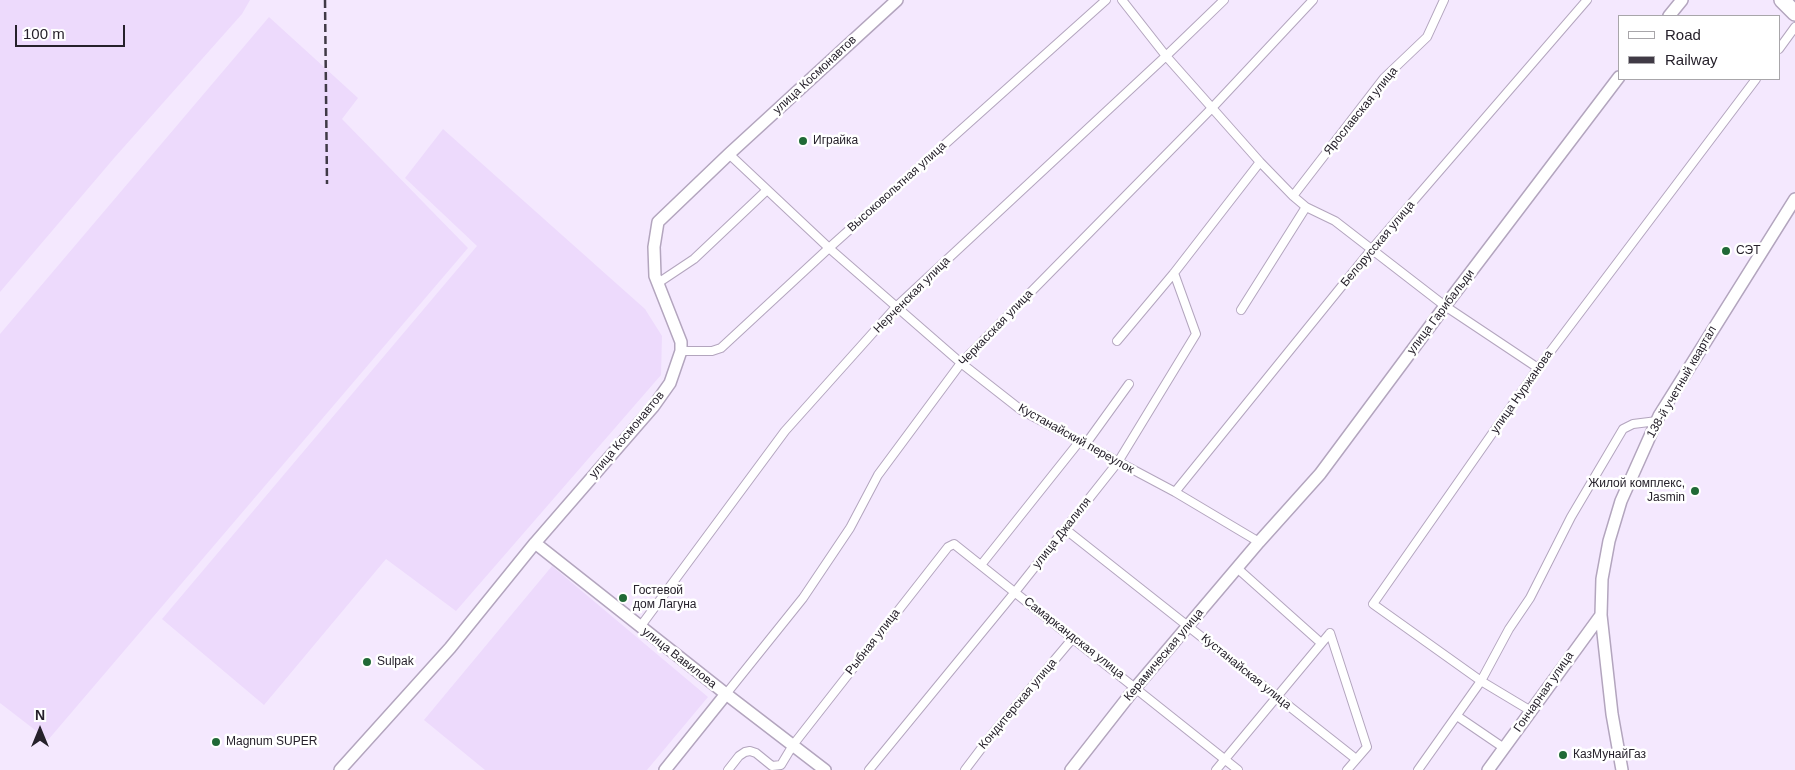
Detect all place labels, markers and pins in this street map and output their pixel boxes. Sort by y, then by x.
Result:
place label: Играйка [813,134,858,148]
marker: Играйка [797,135,809,147]
place label: СЭТ [1736,244,1760,258]
marker: СЭТ [1720,245,1732,257]
place label: Жилой комплекс, Jasmin [1588,477,1685,505]
marker: Жилой комплекс, Jasmin [1689,485,1701,497]
place label: Гостевой дом Лагуна [633,584,696,612]
marker: Гостевой дом Лагуна [617,592,629,604]
place label: Sulpak [377,655,414,669]
marker: Sulpak [361,656,373,668]
place label: Magnum SUPER [226,735,317,749]
marker: Magnum SUPER [210,736,222,748]
place label: КазМунайГаз [1573,748,1646,762]
marker: КазМунайГаз [1557,749,1569,761]

